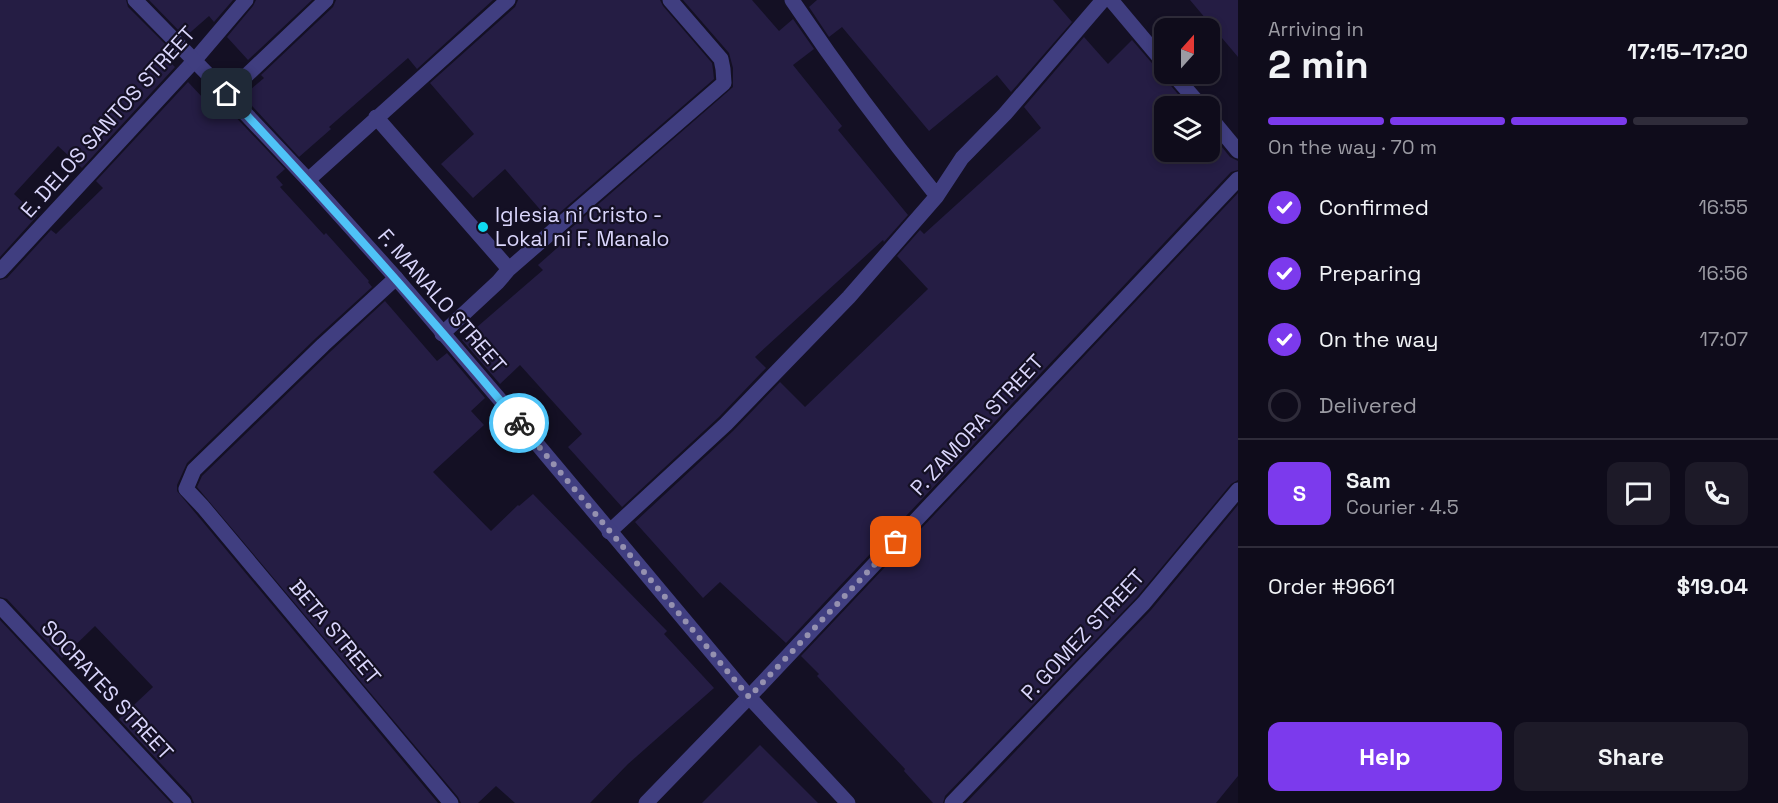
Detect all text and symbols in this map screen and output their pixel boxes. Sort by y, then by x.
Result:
text: Arriving in [1268,16,1364,42]
north arrow [1154,18,1220,84]
map controls [1154,18,1220,162]
street label: E. DELOS SANTOS STREET [14,20,201,223]
text: 17:15–17:20 [1627,37,1748,65]
text: 2 min [1268,40,1369,89]
pin [201,68,252,119]
icon: home [210,77,243,110]
button: layers [1154,96,1220,162]
text: On the way · 70 m [1268,134,1437,160]
icon: check [1268,191,1301,224]
text: Confirmed [1319,193,1429,221]
text: 16:55 [1698,194,1748,220]
place label: Iglesia ni Cristo - Lokal ni F. Manalo [495,201,670,252]
marker: Iglesia ni Cristo - Lokal ni F. Manalo [476,220,490,234]
street label: F. MANALO STREET [372,223,512,378]
icon: check [1268,257,1301,290]
text: Preparing [1319,259,1421,287]
text: 16:56 [1698,260,1748,286]
icon: check [1268,323,1301,356]
text: On the way [1319,325,1438,353]
text: 17:07 [1700,326,1748,352]
street label: P. ZAMORA STREET [904,348,1049,501]
text: Delivered [1319,391,1417,419]
courier [489,393,549,453]
icon: bike [503,407,536,440]
button: chat [1607,462,1670,525]
button: phone [1685,462,1748,525]
text: Sam [1346,466,1391,494]
text: S [1293,479,1306,507]
text: Courier · 4.5 [1346,494,1459,520]
pin [870,516,921,567]
icon: bag [879,525,912,558]
street label: P. GOMEZ STREET [1015,563,1150,706]
text: Order #9661 [1268,572,1395,600]
text: $19.04 [1677,572,1748,600]
street label: BETA STREET [284,574,387,690]
street label: SOCRATES STREET [36,614,179,765]
button: Help [1268,722,1502,791]
button: Share [1514,722,1748,791]

